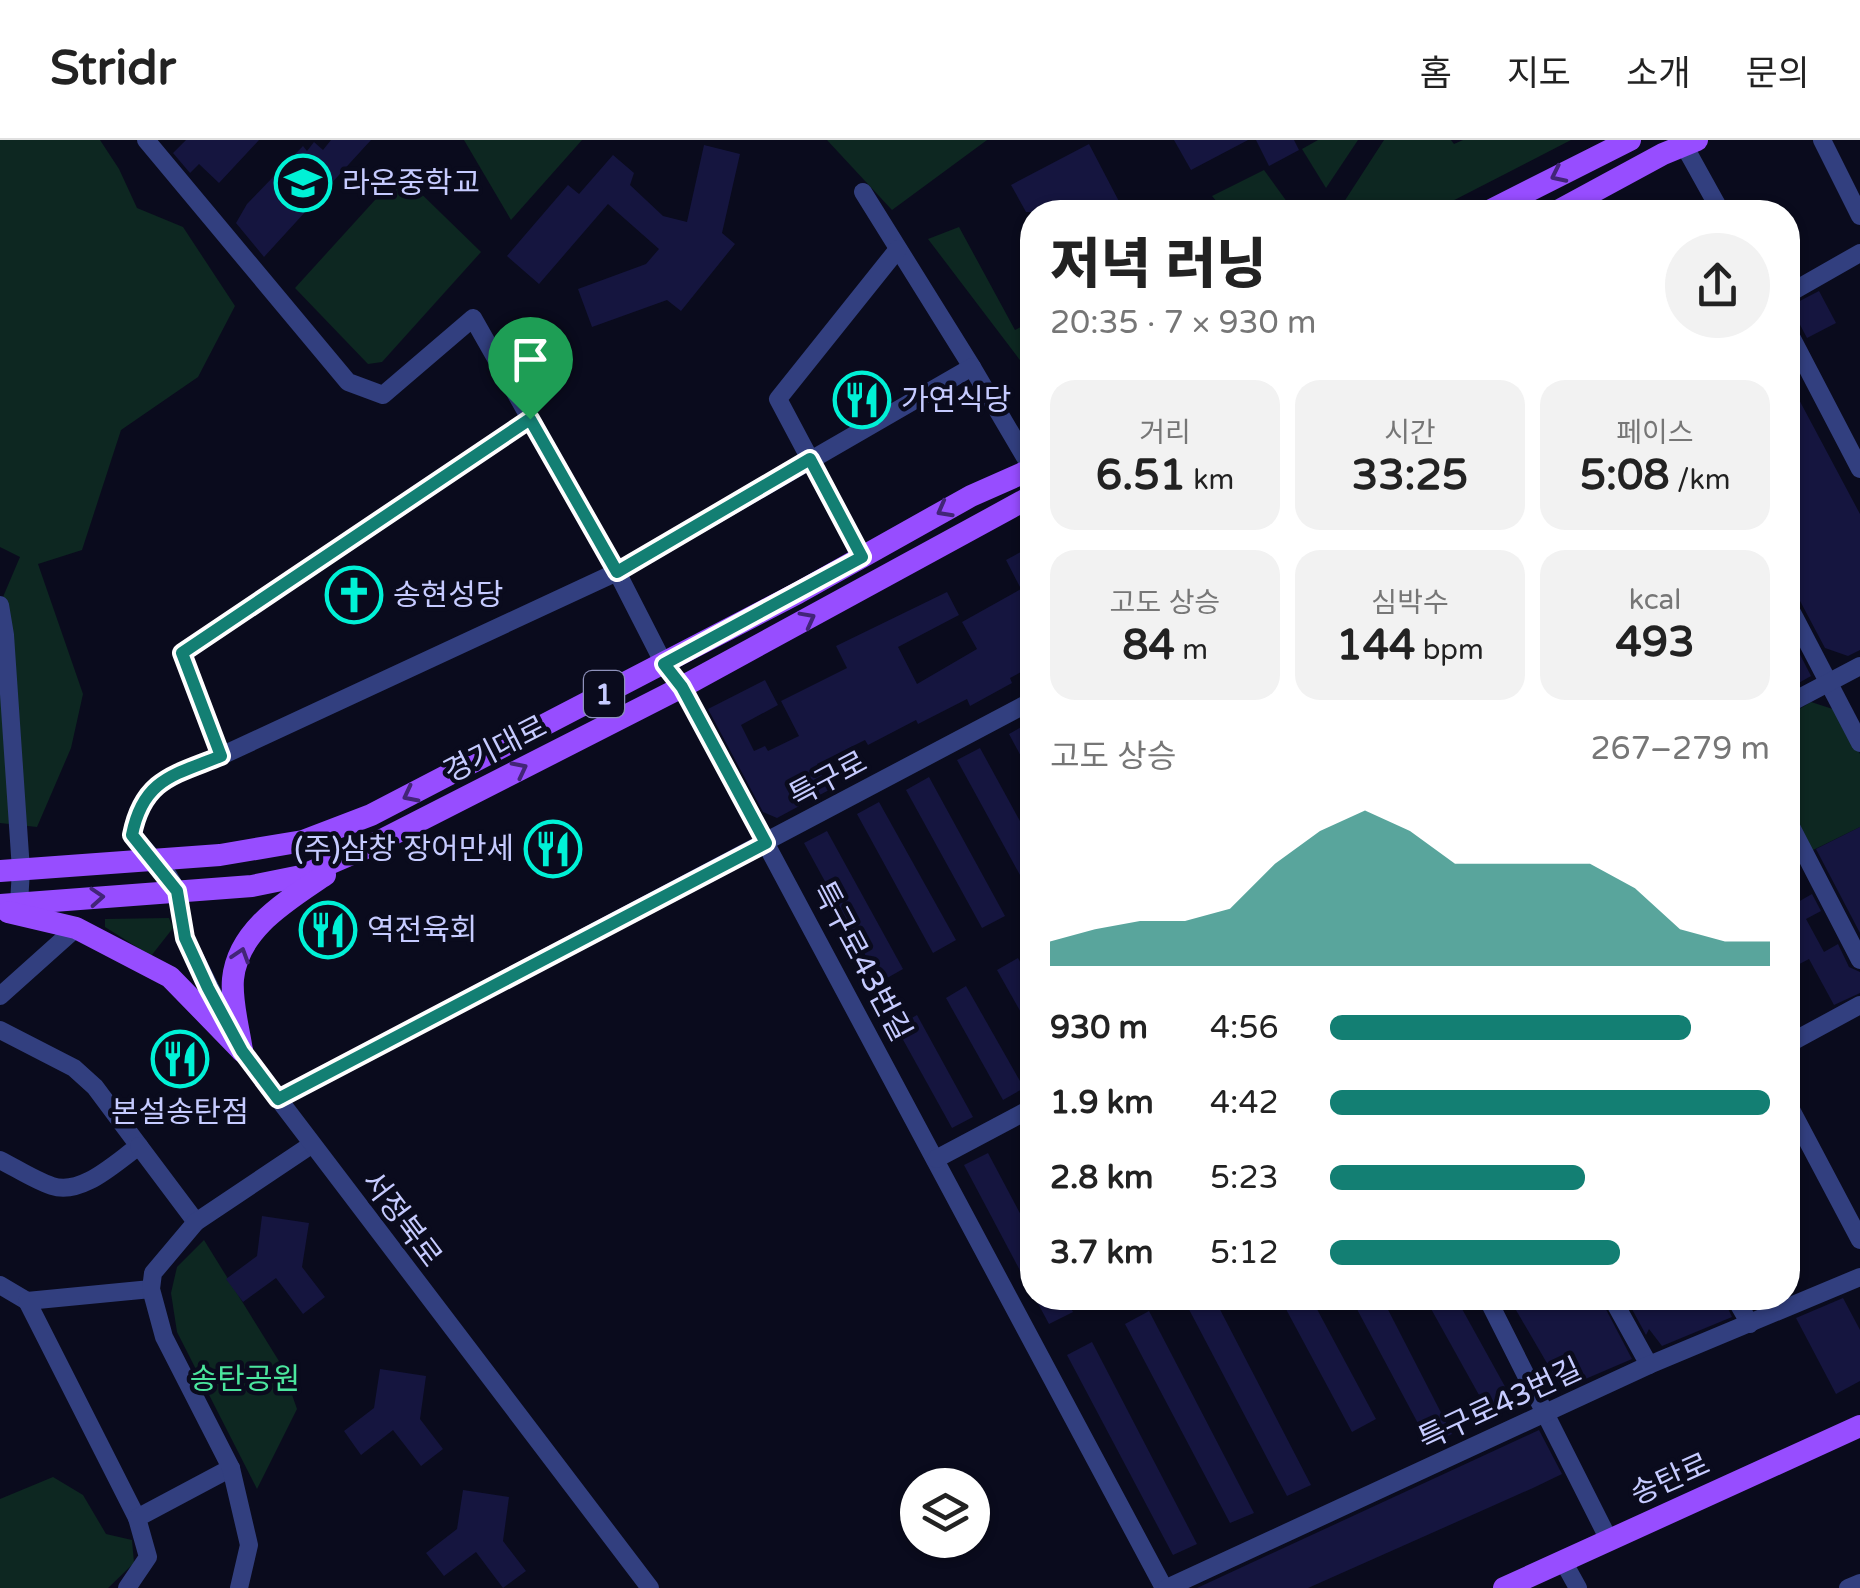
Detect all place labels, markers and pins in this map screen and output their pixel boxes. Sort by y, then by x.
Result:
school or university icon: 라온중학교 [273,153,333,213]
place label: 라온중학교 [342,165,480,202]
pin [488,317,573,420]
restaurant icon: 가연식당 [832,370,892,430]
place label: 가연식당 [901,382,1011,419]
church icon: 송현성당 [324,565,384,625]
place label: 송현성당 [393,577,503,614]
restaurant icon: (주)삼창 장어만세 [523,819,583,879]
place label: (주)삼창 장어만세 [294,831,514,868]
restaurant icon: 역전육회 [298,900,358,960]
place label: 역전육회 [367,912,477,949]
restaurant icon: 본설송탄점 [150,1029,210,1089]
place label: 본설송탄점 [111,1094,249,1131]

